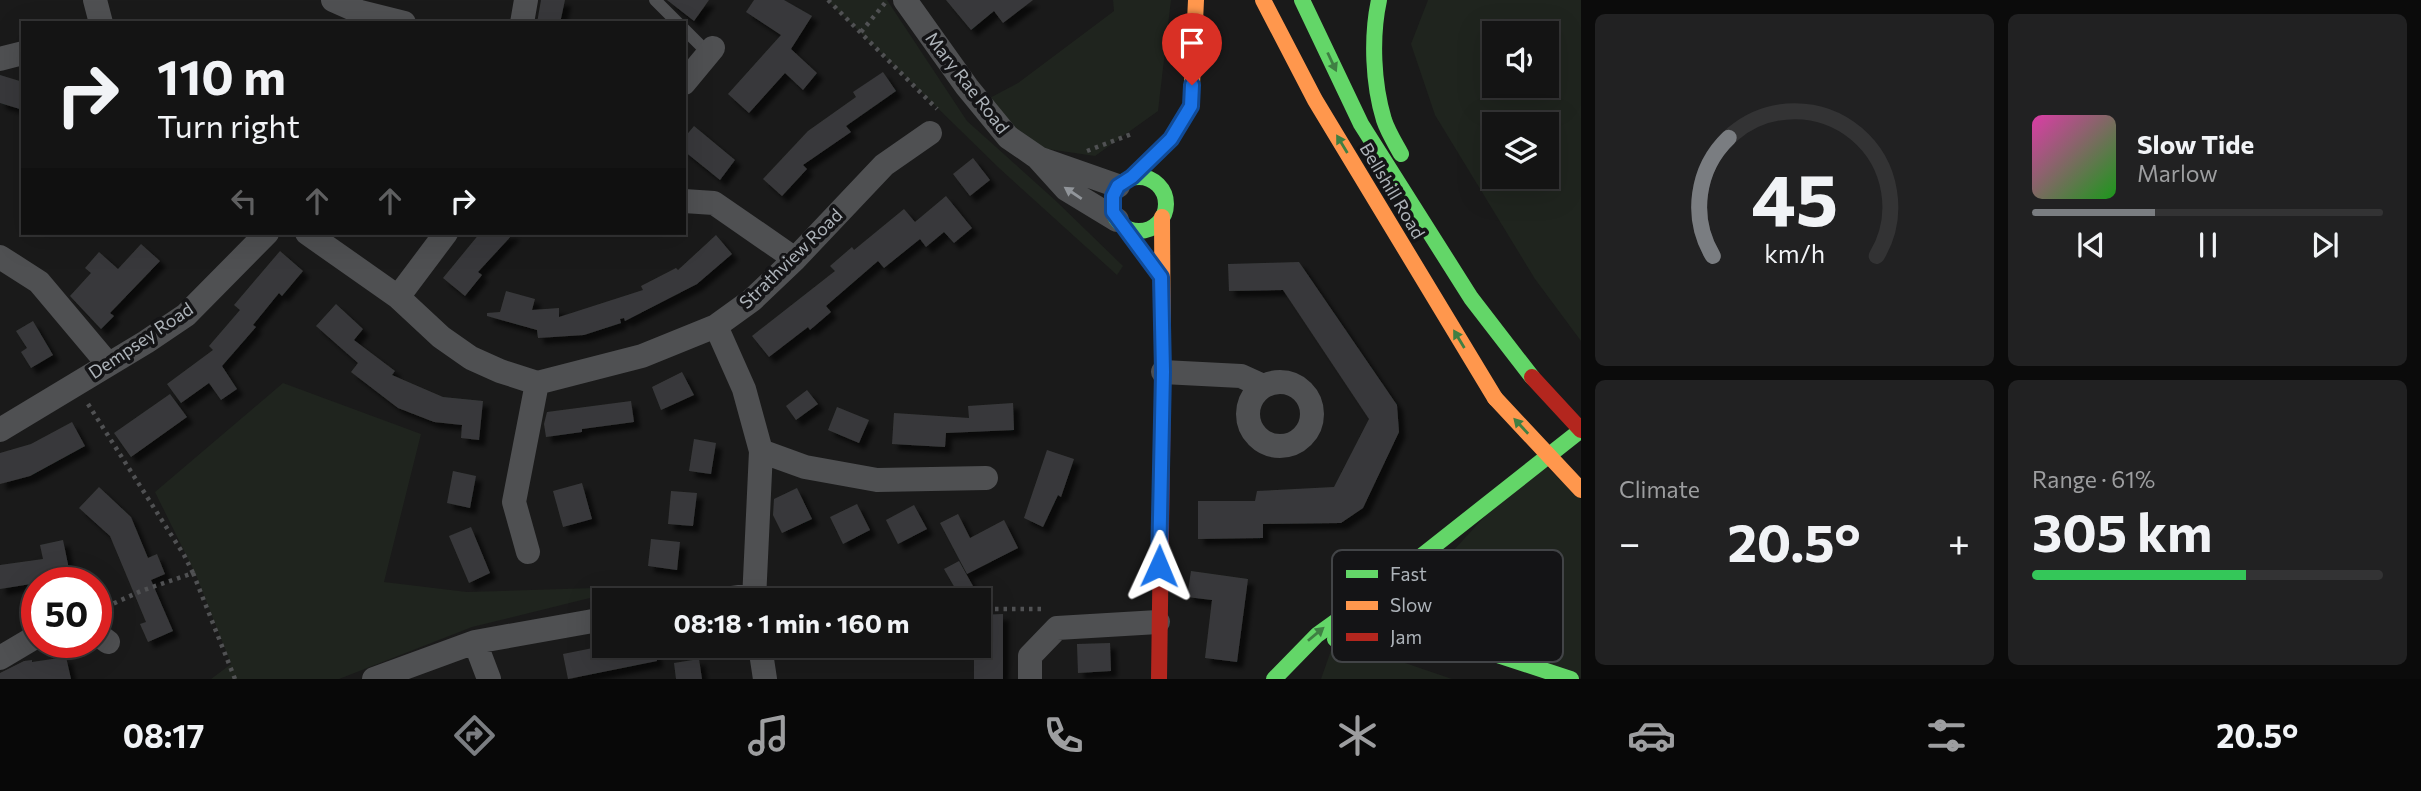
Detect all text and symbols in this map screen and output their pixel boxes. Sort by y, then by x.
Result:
pin [1162,13,1222,85]
map controls [1482,21,1559,189]
button: sound [1482,21,1559,98]
icon: arrive [1173,24,1211,62]
street label: Mary Rae Road [921,27,1014,138]
text: 110 m [157,45,286,105]
icon: right [42,49,133,140]
one-way arrow [1326,52,1337,72]
text: Turn right [157,105,300,145]
button: layers [1482,112,1559,189]
text: Slow Tide [2137,128,2254,159]
one-way arrow [1336,135,1348,154]
street label: Bellshill Road [1356,139,1430,242]
text: 45 [1751,152,1838,241]
text: Marlow [2137,159,2218,187]
icon: left [225,182,263,220]
icon: ahead [298,182,336,220]
icon: ahead [371,182,409,220]
icon: right [444,182,482,220]
one-way arrow [1064,186,1082,200]
street label: Strathview Road [734,204,846,313]
icon: previous [2072,226,2110,264]
icon: pause [2189,226,2227,264]
icon: next [2306,226,2344,264]
text: km/h [1764,238,1825,268]
street label: Dempsey Road [84,297,197,383]
one-way arrow [1453,330,1466,349]
one-way arrow [1514,418,1530,435]
text: Range · 61% [2032,465,2155,493]
text: Climate [1619,475,1700,503]
text: 305 km [2032,499,2212,563]
text: 20.5° [1727,509,1861,573]
text: − [1619,518,1641,565]
text: + [1948,518,1970,565]
position arrow [1122,529,1196,603]
legend [1332,550,1563,662]
text: Fast [1390,562,1427,585]
speed limit sign: 50 [21,567,112,658]
text: Slow [1390,593,1432,616]
text: 08:18 · 1 min · 160 m [673,607,910,638]
text: Jam [1390,625,1422,648]
one-way arrow [1308,627,1325,642]
icon: directions [450,711,499,760]
icon: music [744,711,793,760]
icon: phone [1039,711,1088,760]
icon: climate [1333,711,1382,760]
icon: car [1627,711,1676,760]
icon: filters [1922,711,1971,760]
text: 08:17 [123,715,204,755]
text: 20.5° [2216,715,2298,755]

